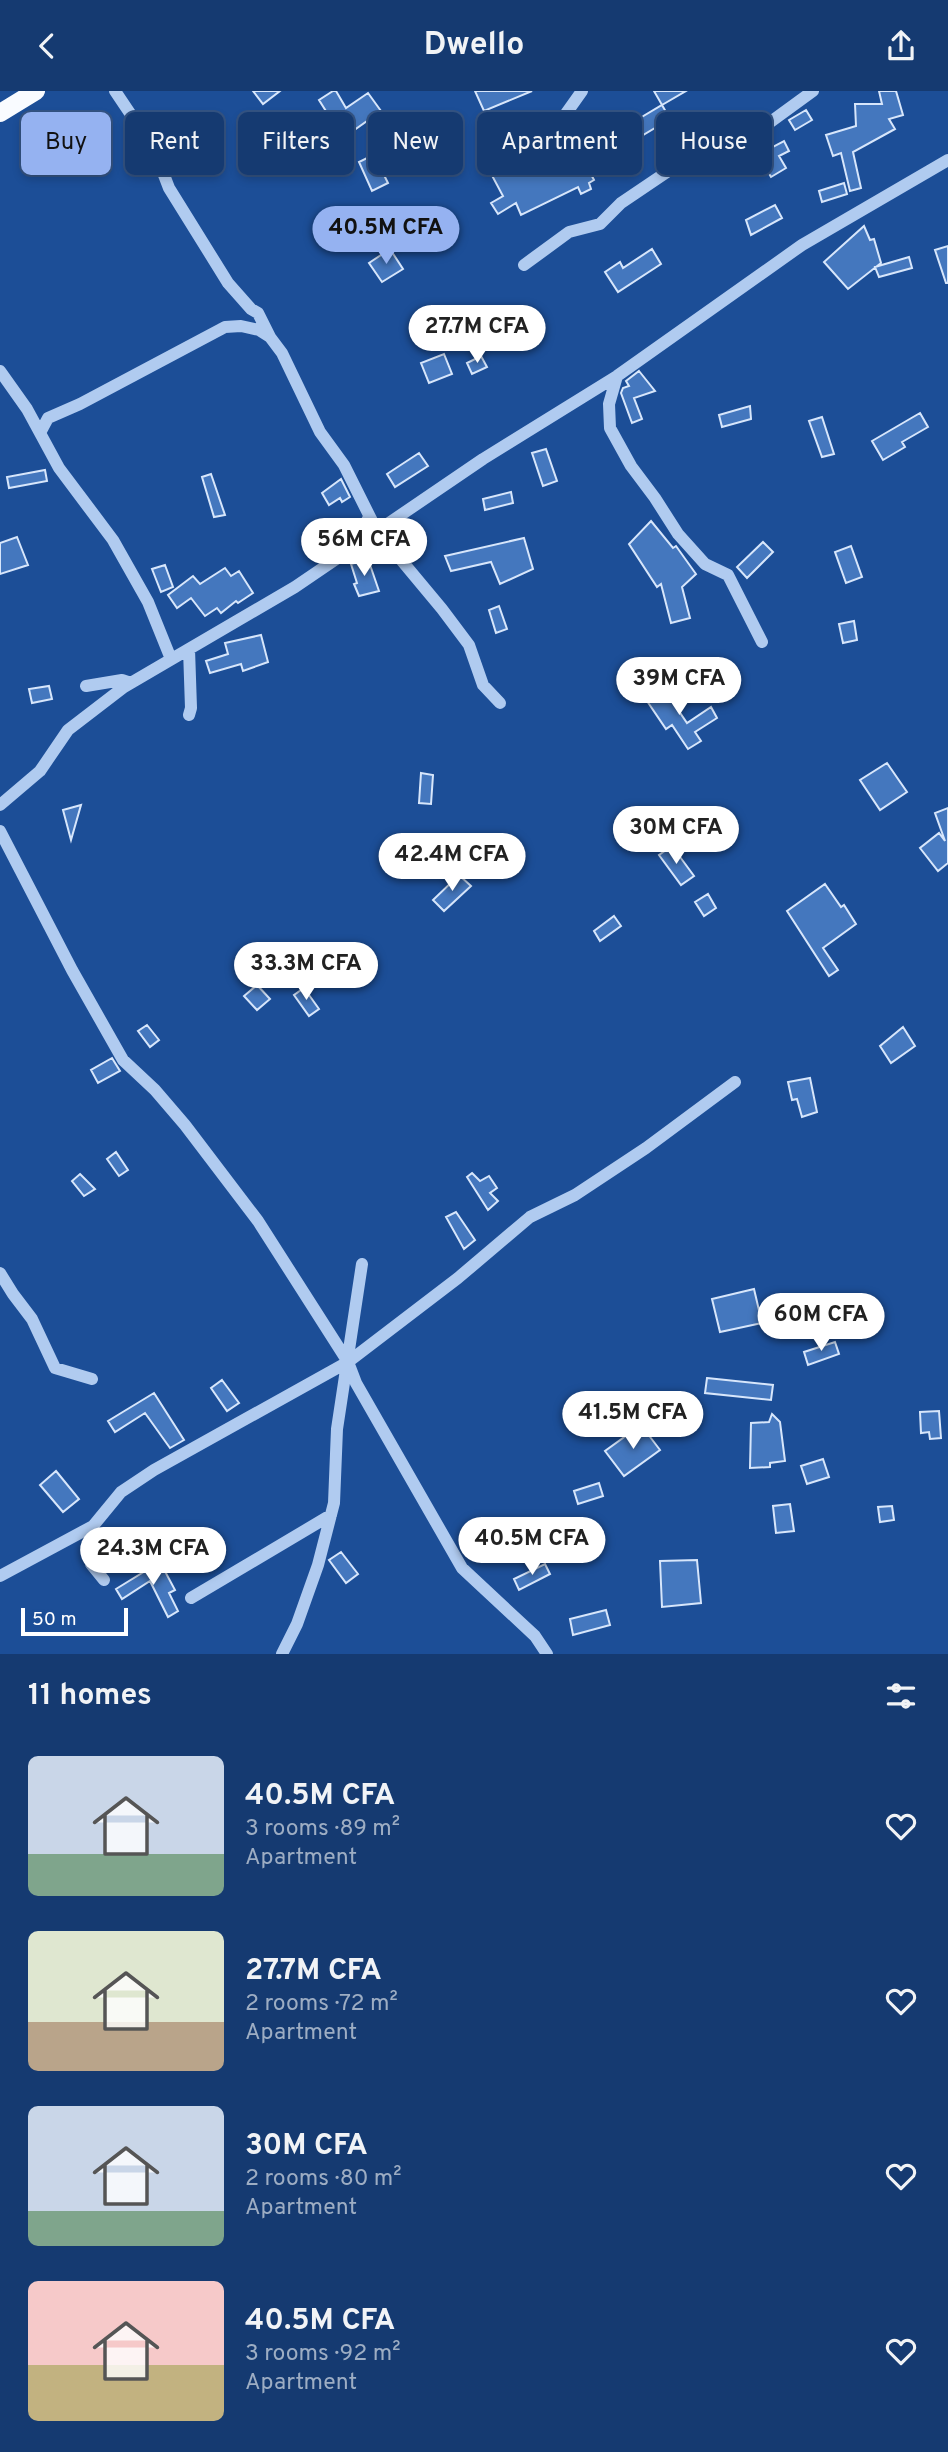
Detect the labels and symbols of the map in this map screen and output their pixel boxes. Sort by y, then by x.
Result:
pin: 40.5M CFA [306,207,466,266]
pin: 27.7M CFA [397,306,557,365]
pin: 56M CFA [299,519,429,578]
pin: 39M CFA [614,657,744,717]
pin: 30M CFA [611,807,741,866]
pin: 42.4M CFA [372,833,532,893]
pin: 33.3M CFA [226,943,386,1002]
pin: 60M CFA [756,1293,886,1353]
pin: 41.5M CFA [553,1391,713,1451]
pin: 40.5M CFA [452,1517,612,1577]
pin: 24.3M CFA [73,1527,233,1587]
scale bar [21,1605,128,1637]

